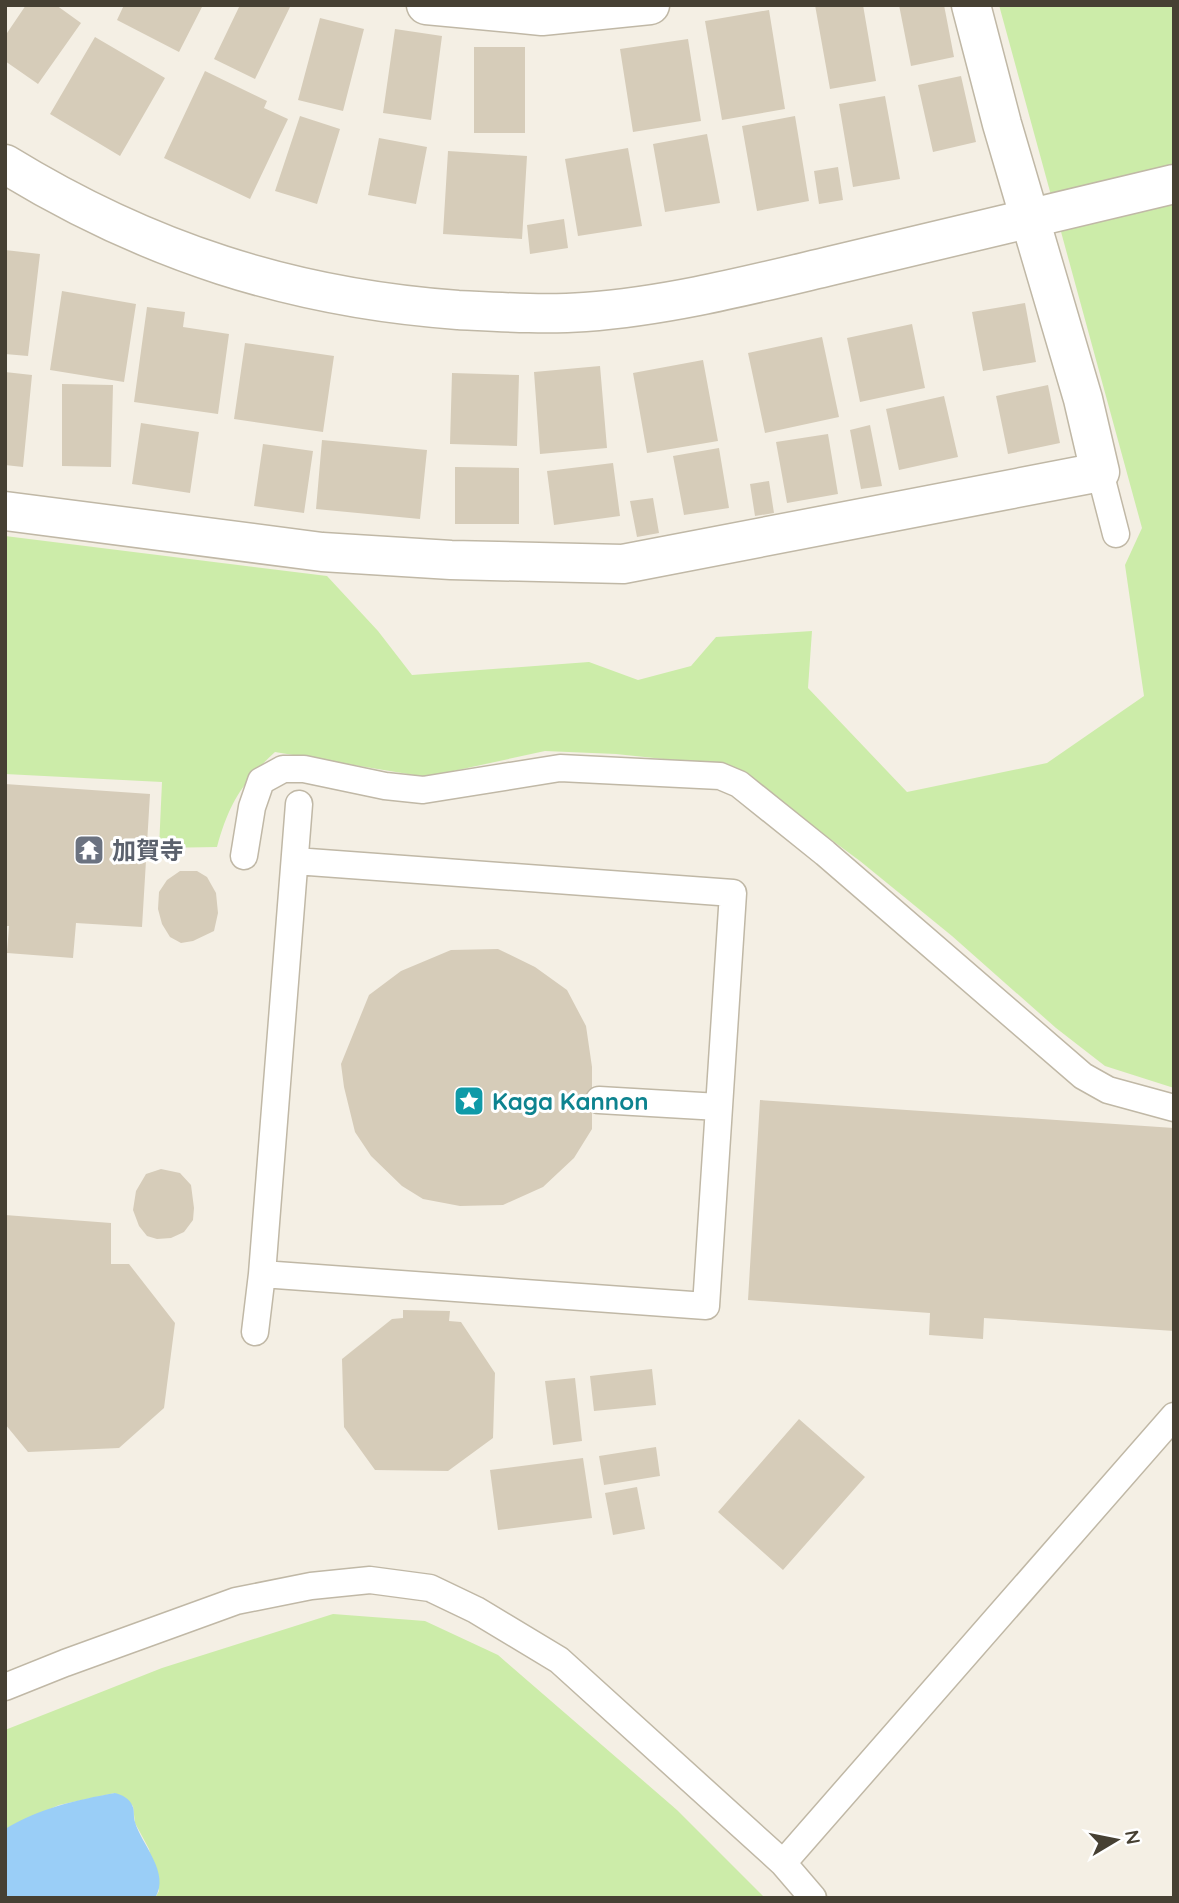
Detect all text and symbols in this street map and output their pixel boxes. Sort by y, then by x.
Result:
temple icon: 加賀寺 [72,833,106,867]
place label: 加賀寺 [112,835,184,865]
place icon: Kaga Kannon [452,1084,486,1118]
place label: Kaga Kannon [492,1086,648,1116]
north arrow [1081,1805,1151,1875]
text: N [1120,1828,1146,1846]

